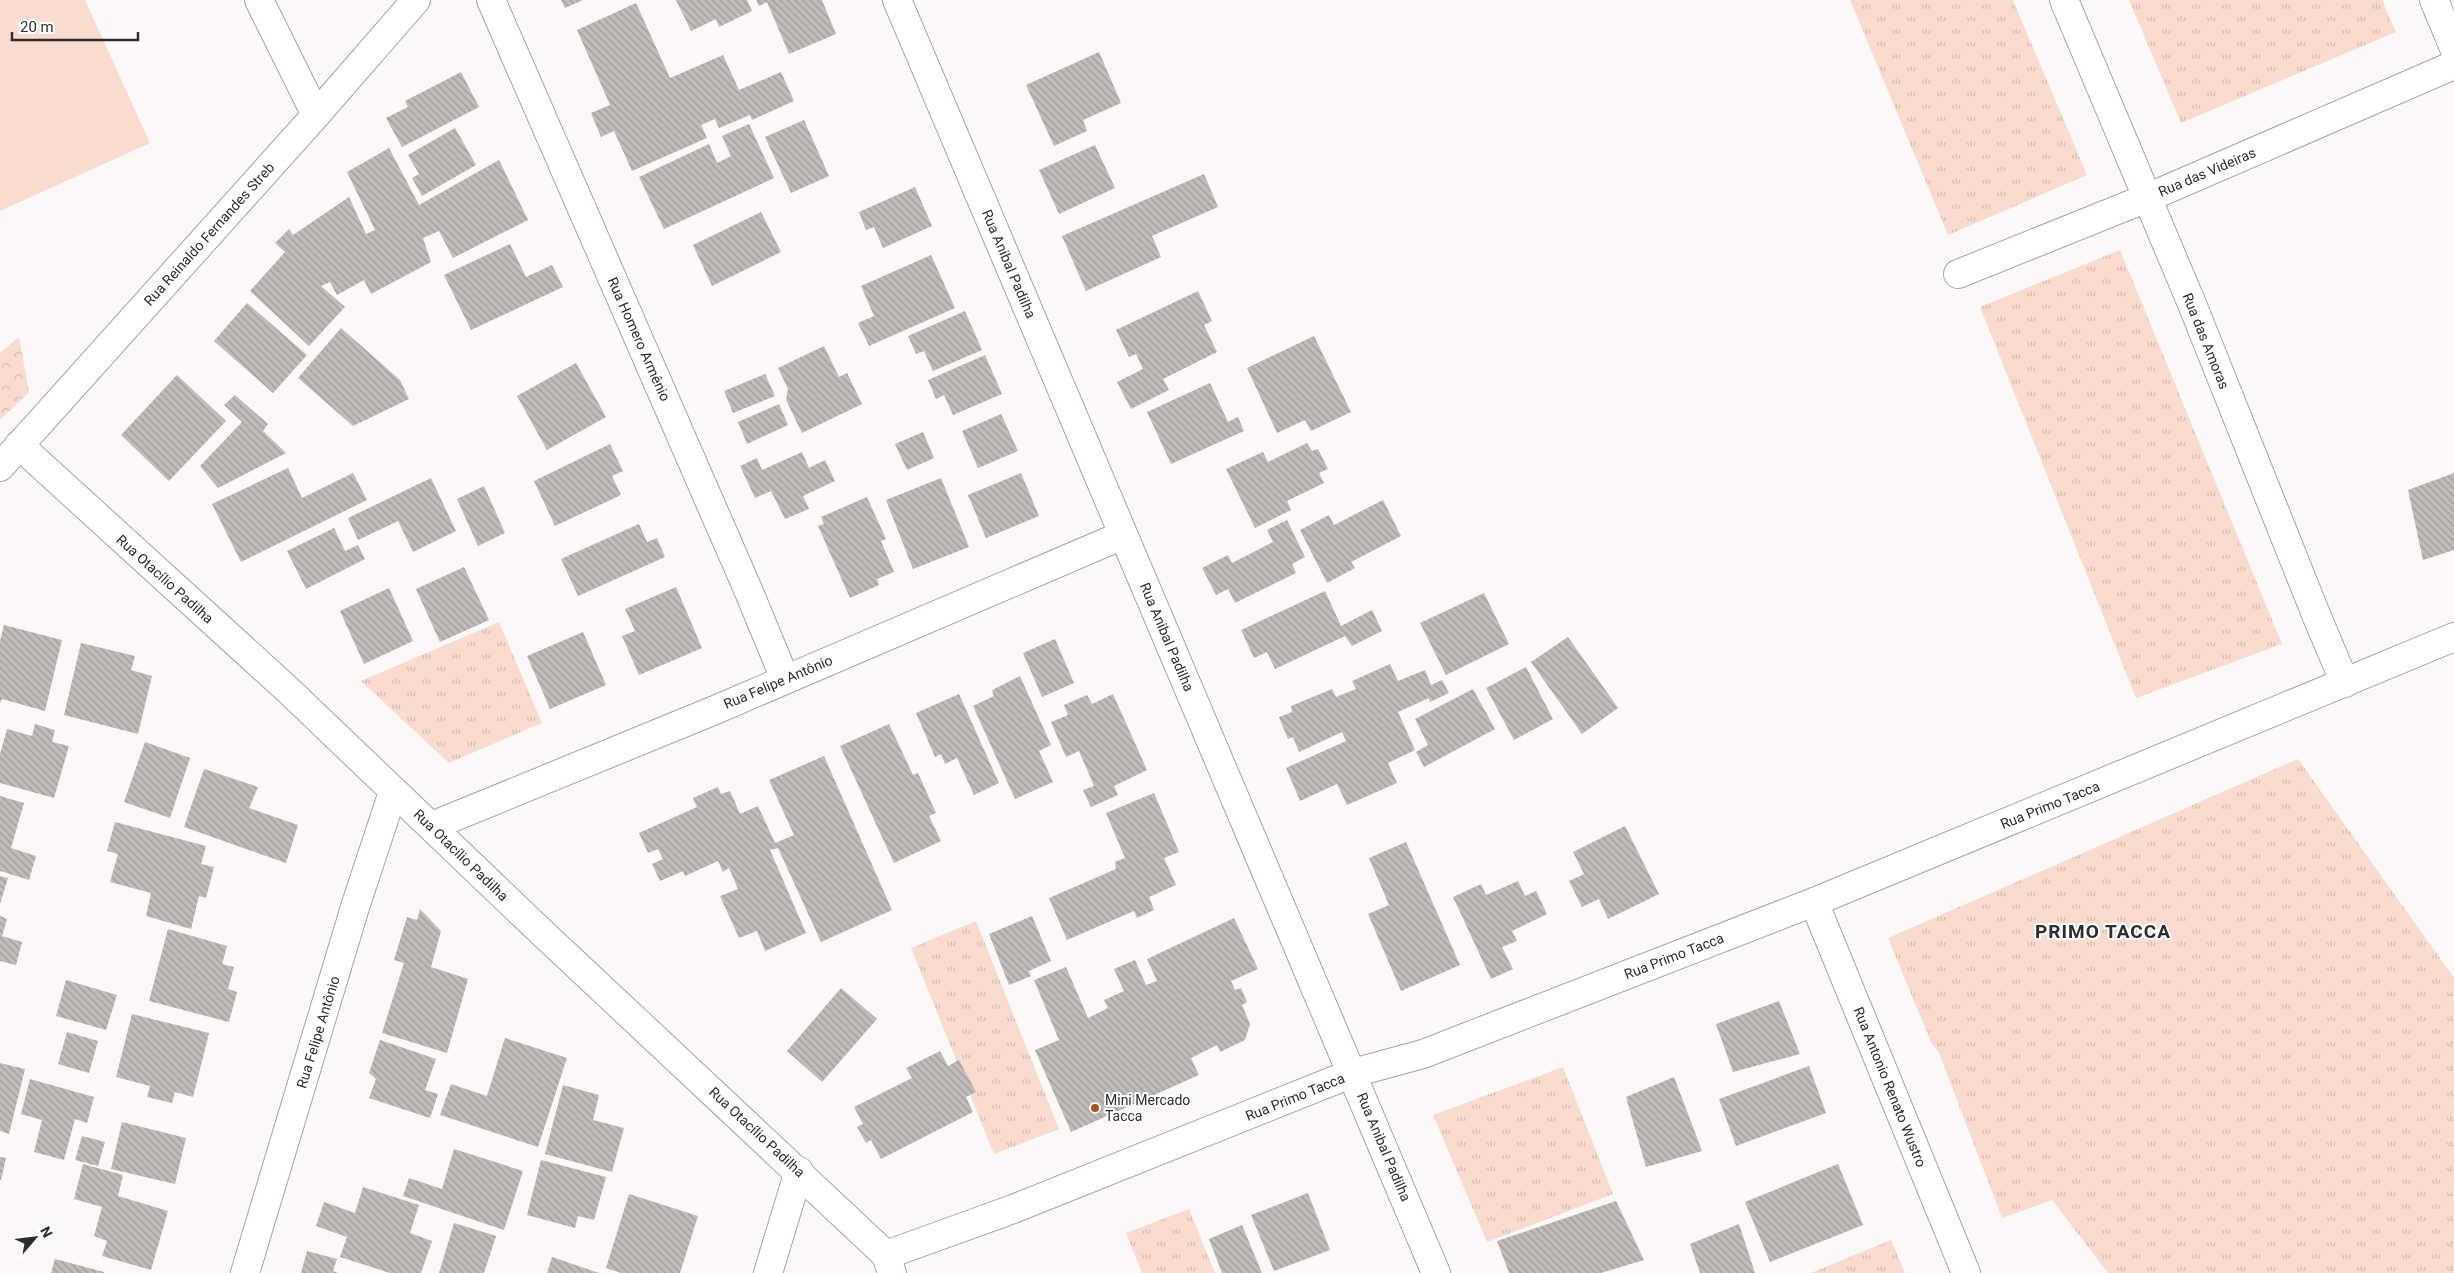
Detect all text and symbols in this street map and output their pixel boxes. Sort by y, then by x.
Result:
scale bar [12,10,139,42]
text: 20 m [20,18,54,36]
street label: Rua das Videiras [2156,144,2258,200]
street label: Rua Reinaldo Fernandes Streb [141,159,277,309]
street label: Rua Anibal Padilha [979,207,1039,321]
street label: Rua Homero Armênio [604,275,674,403]
street label: Rua das Amoras [2179,291,2233,391]
street label: Rua Otacílio Padilha [113,531,217,627]
street label: Rua Anibal Padilha [1137,580,1197,694]
street label: Rua Felipe Antônio [721,652,835,712]
street label: Rua Primo Tacca [1998,778,2102,832]
street label: Rua Otacílio Padilha [411,806,511,904]
district label: PRIMO TACCA [2035,920,2171,943]
street label: Rua Primo Tacca [1622,930,1726,982]
street label: Rua Felipe Antônio [293,974,343,1090]
street label: Rua Antonio Renato Wustro [1851,1005,1929,1169]
street label: Rua Primo Tacca [1243,1070,1347,1124]
street label: Rua Otacílio Padilha [706,1084,808,1180]
street label: Rua Anibal Padilha [1354,1090,1414,1204]
place label: Mini Mercado Tacca [1105,1092,1190,1124]
marker: Mini Mercado Tacca [1089,1102,1101,1114]
north arrow [10,1213,60,1263]
text: N [37,1224,56,1240]

